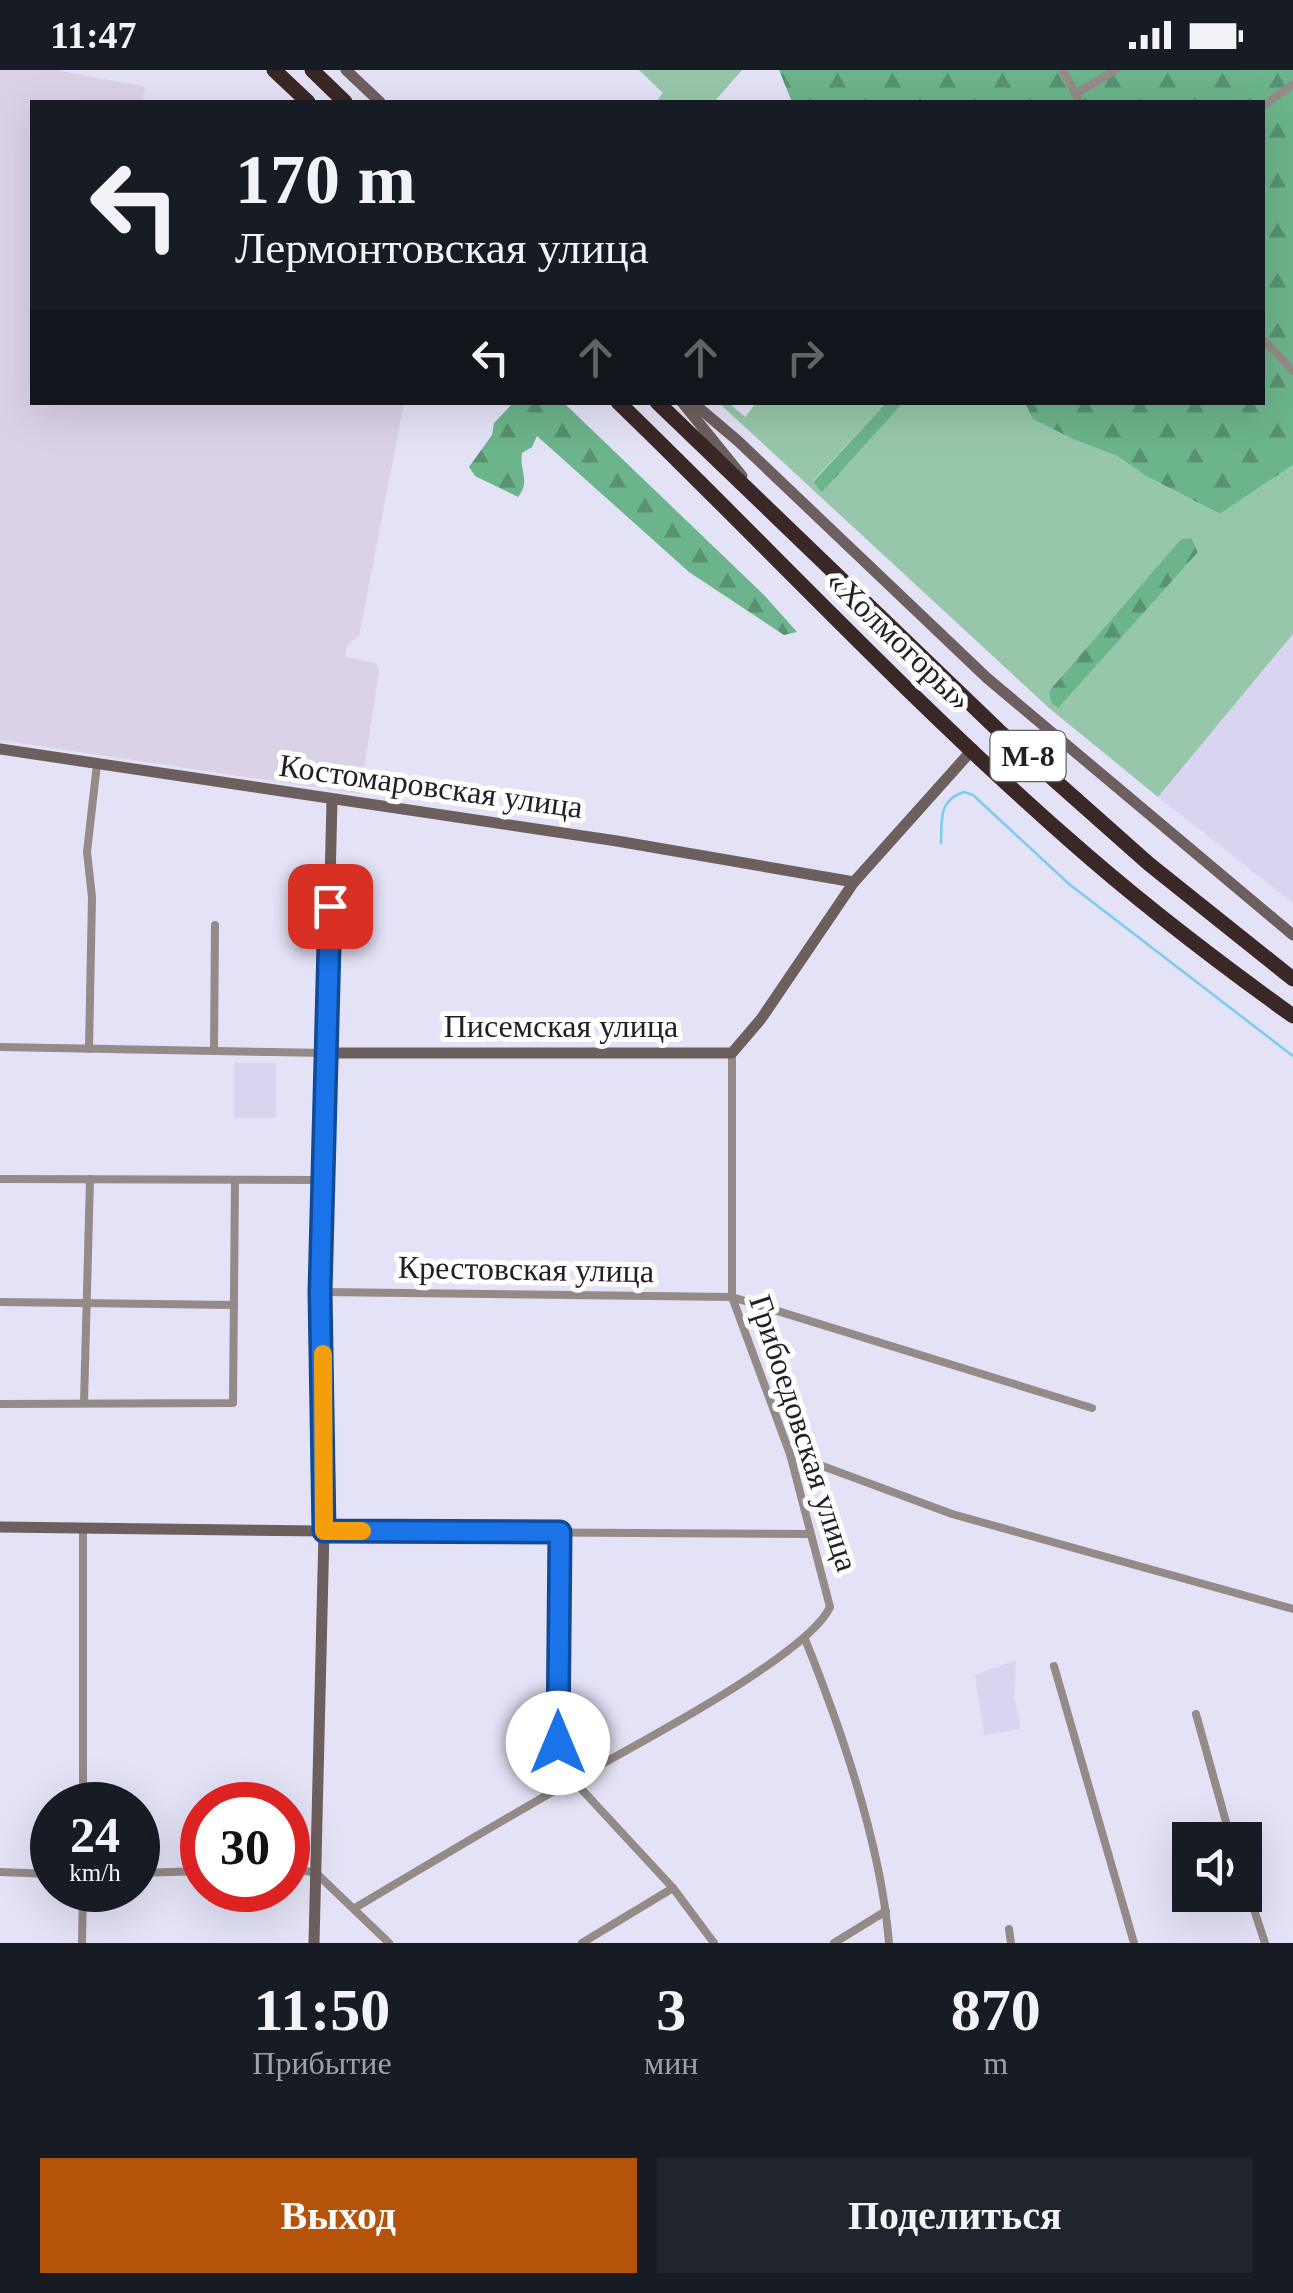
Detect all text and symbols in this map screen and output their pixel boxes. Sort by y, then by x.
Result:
text: 11:47 [50,14,137,56]
icon: left [70,140,200,270]
text: 170 m [235,141,416,218]
text: Лермонтовская улица [235,223,649,273]
icon: left [463,330,518,385]
icon: ahead [568,330,623,385]
icon: ahead [673,330,728,385]
icon: right [778,330,833,385]
street label: «Холмогоры» [819,562,979,718]
road number: М-8 [990,731,1066,781]
street label: Костомаровская улица [277,747,585,825]
pin [288,864,373,949]
icon: arrive [303,879,358,934]
street label: Писемская улица [444,1008,678,1044]
street label: Крестовская улица [398,1249,654,1289]
street label: Грибоедовская улица [742,1290,866,1576]
position arrow [506,1691,610,1795]
speed limit sign: 30 [180,1782,310,1912]
text: 24 [70,1807,120,1863]
map controls [1172,1822,1262,1912]
button: sound [1172,1822,1262,1912]
text: km/h [69,1859,121,1886]
text: 11:50 [254,1977,390,2043]
text: 3 [656,1977,686,2043]
text: 870 [951,1977,1041,2043]
text: Прибытие [252,2045,392,2081]
text: мин [644,2045,698,2081]
text: m [983,2045,1008,2081]
button: Выход [40,2158,637,2273]
button: Поделиться [657,2158,1253,2273]

